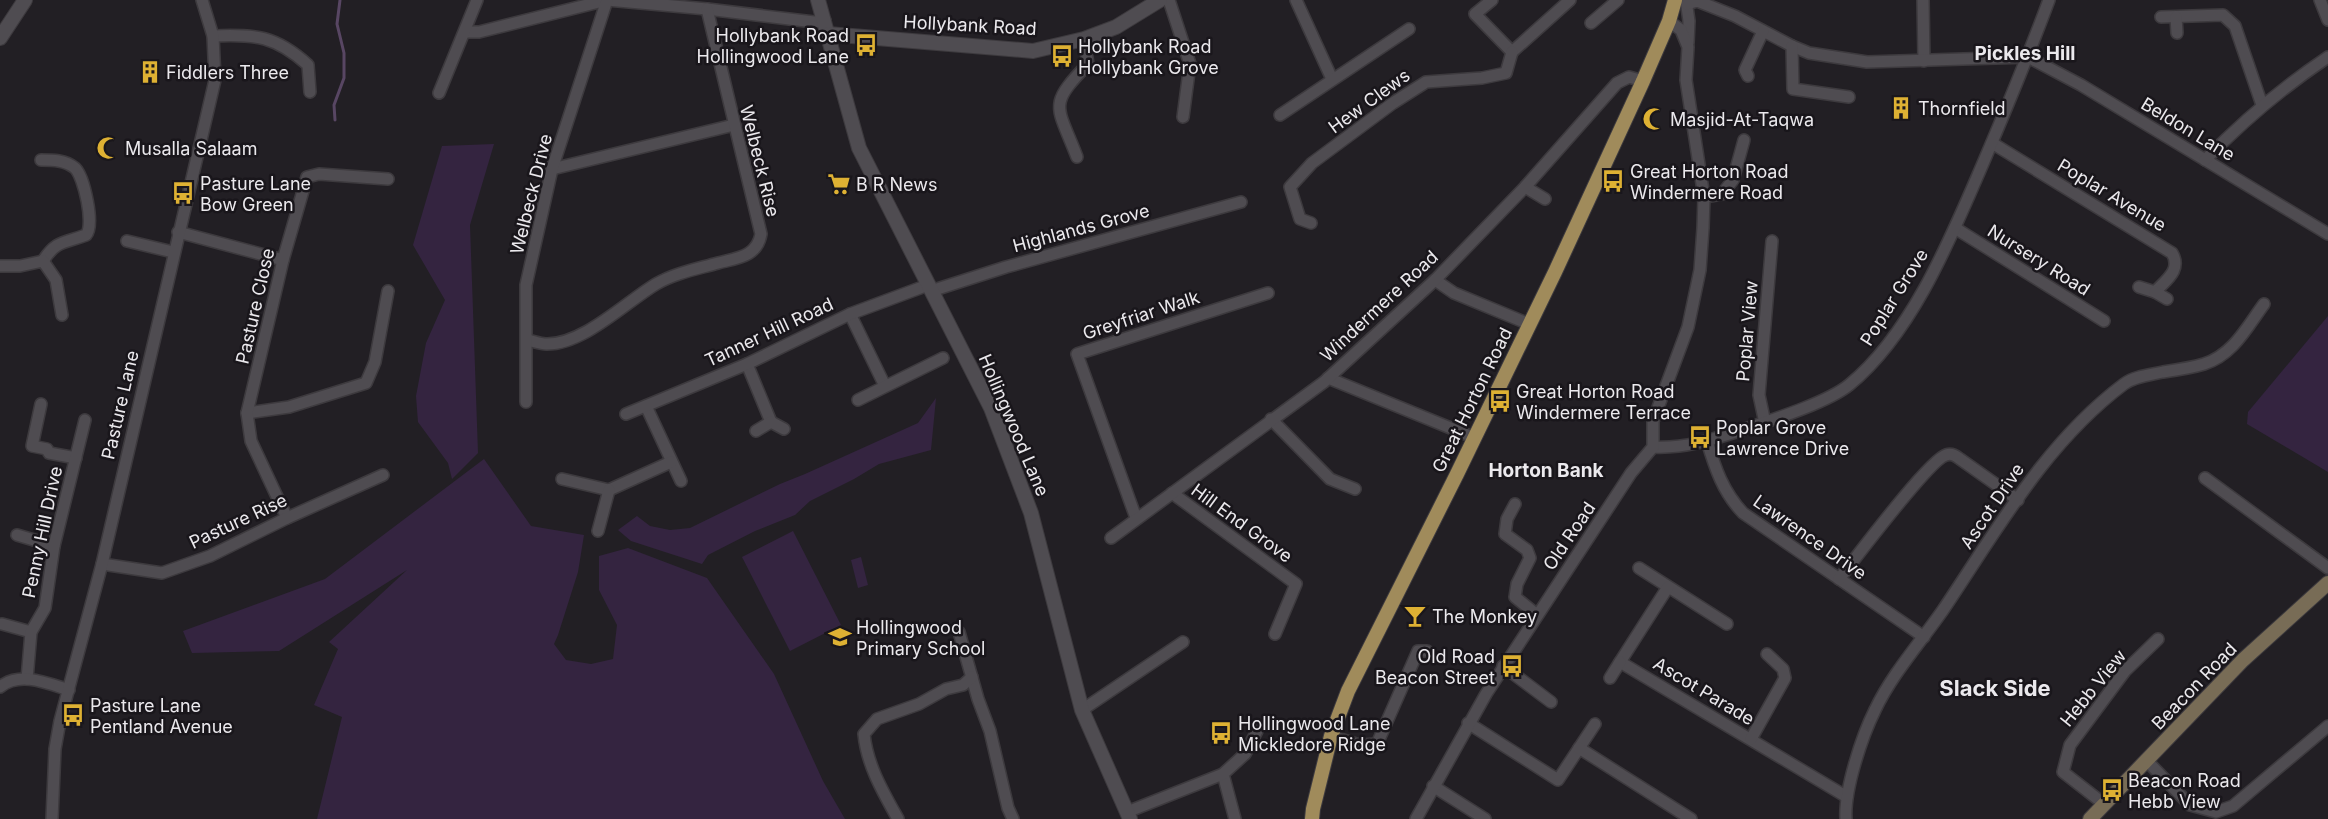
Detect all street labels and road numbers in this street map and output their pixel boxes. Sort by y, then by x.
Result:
street label: Hollybank Road [903,11,1037,39]
street label: Hew Clews [1324,65,1414,137]
street label: Beldon Lane [2137,93,2239,165]
street label: Welbeck Rise [736,103,784,219]
street label: Welbeck Drive [506,132,556,256]
street label: Poplar Avenue [2054,154,2170,236]
street label: Highlands Grove [1010,200,1152,256]
street label: Nursery Road [1984,220,2094,300]
street label: Poplar Grove [1856,245,1932,349]
street label: Pasture Close [232,246,278,366]
street label: Windermere Road [1316,246,1442,366]
street label: Poplar View [1732,279,1762,382]
street label: Greyfriar Walk [1080,286,1202,344]
street label: Tanner Hill Road [702,293,836,371]
street label: Great Horton Road [1428,324,1516,476]
street label: Pasture Lane [97,349,143,461]
street label: Hollingwood Lane [975,351,1053,499]
street label: Ascot Drive [1956,459,2028,553]
street label: Penny Hill Drive [18,464,66,600]
street label: Hill End Grove [1187,479,1297,567]
street label: Pasture Rise [186,489,290,553]
street label: Lawrence Drive [1749,490,1871,584]
street label: Old Road [1539,498,1599,574]
street label: Beacon Road [2147,638,2241,734]
street label: Hebb View [2056,645,2130,731]
street label: Ascot Parade [1650,653,1758,729]

